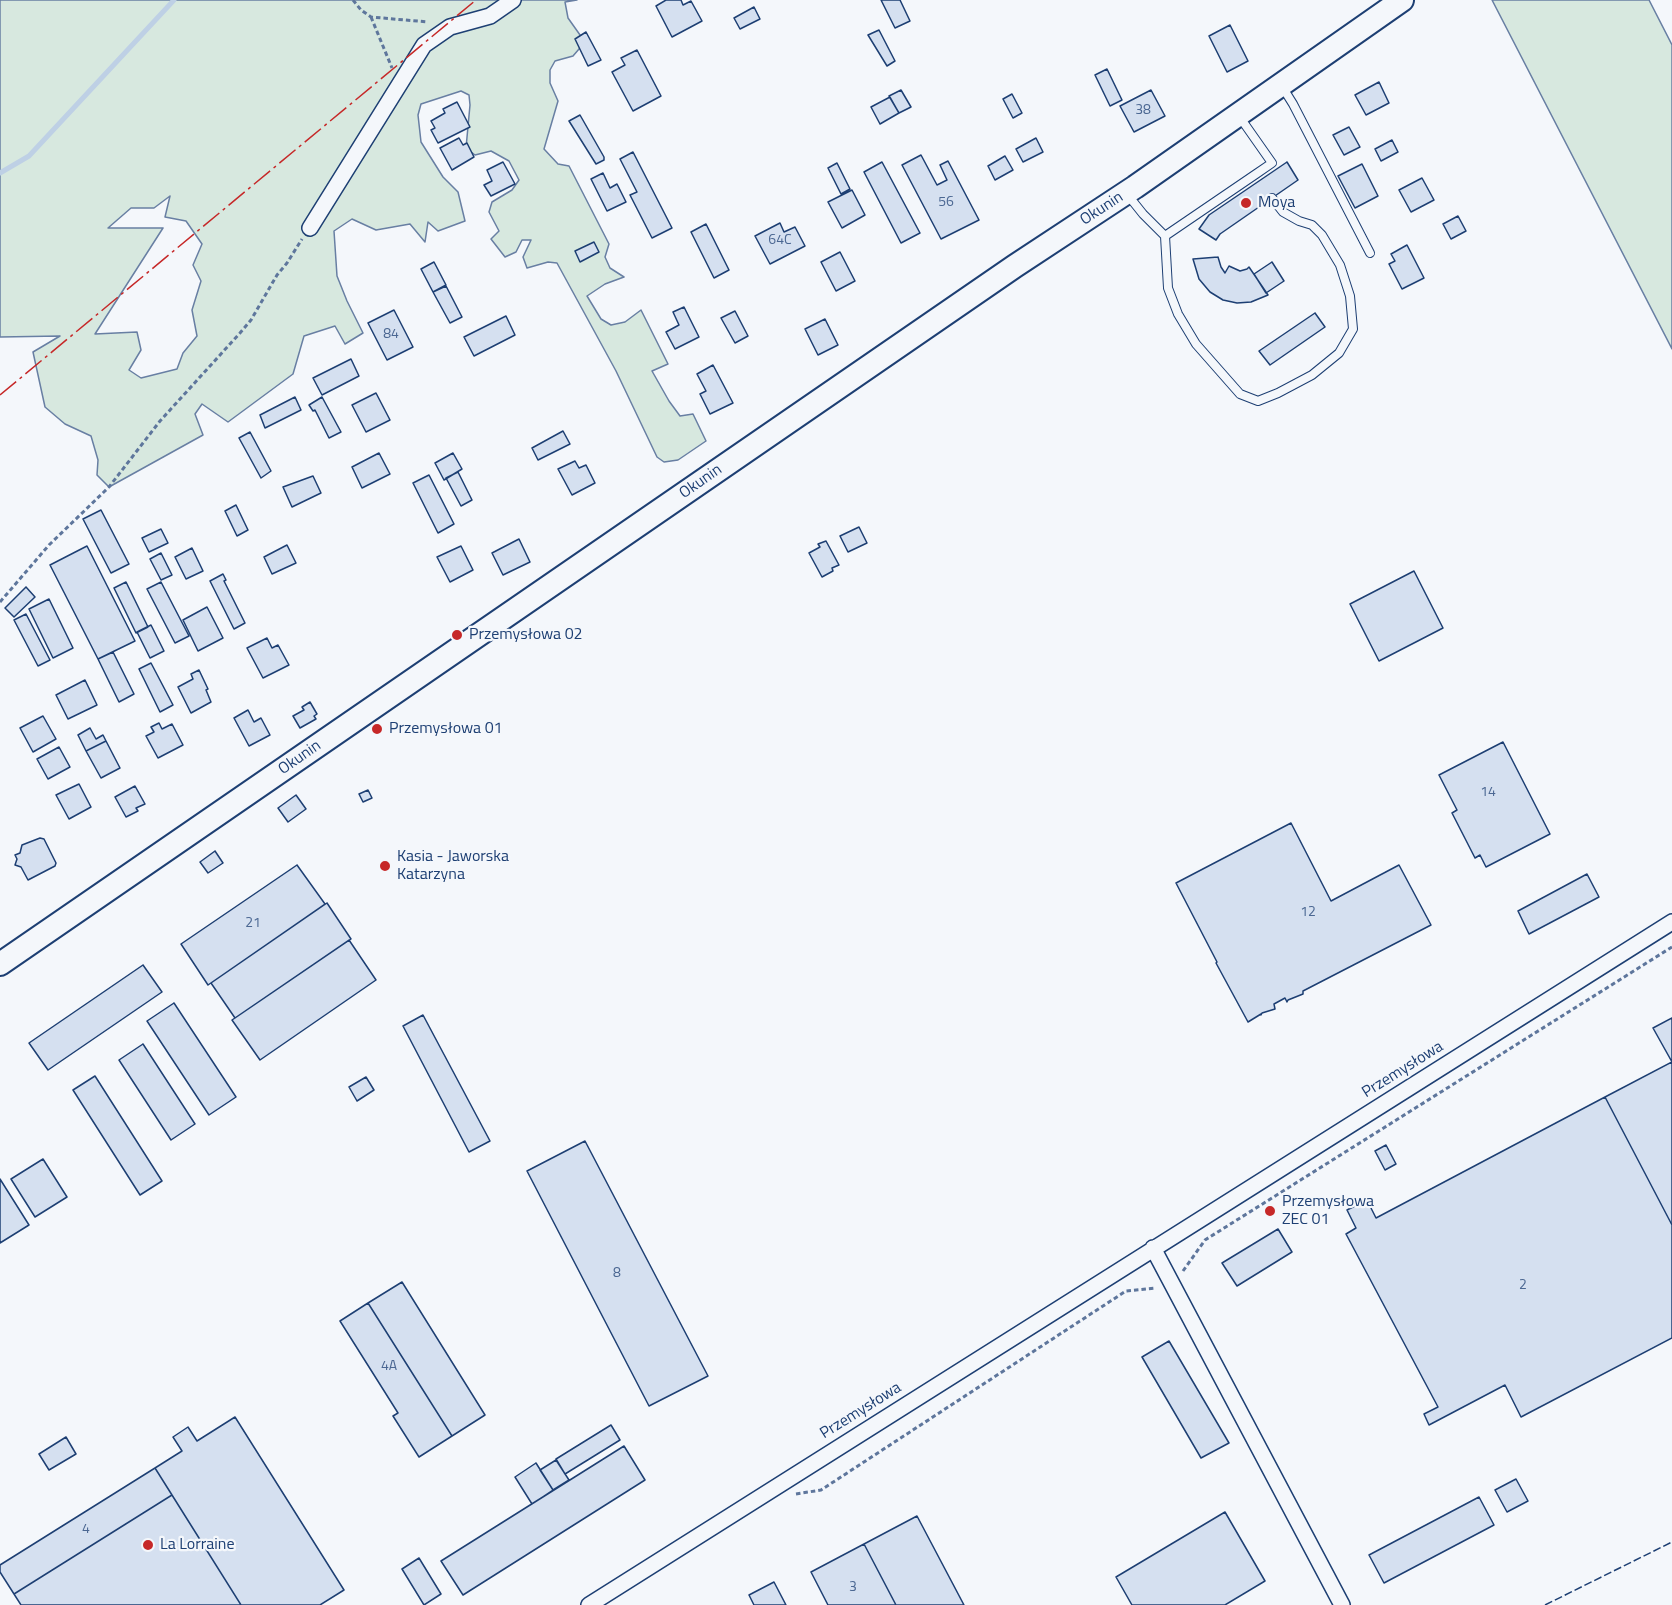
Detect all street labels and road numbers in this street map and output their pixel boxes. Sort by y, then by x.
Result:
street label: Okunin [1077,188,1127,230]
street label: Okunin [676,461,726,503]
street label: Okunin [275,737,325,779]
street label: Przemysłowa [1359,1037,1447,1103]
street label: Przemysłowa [817,1378,905,1444]

